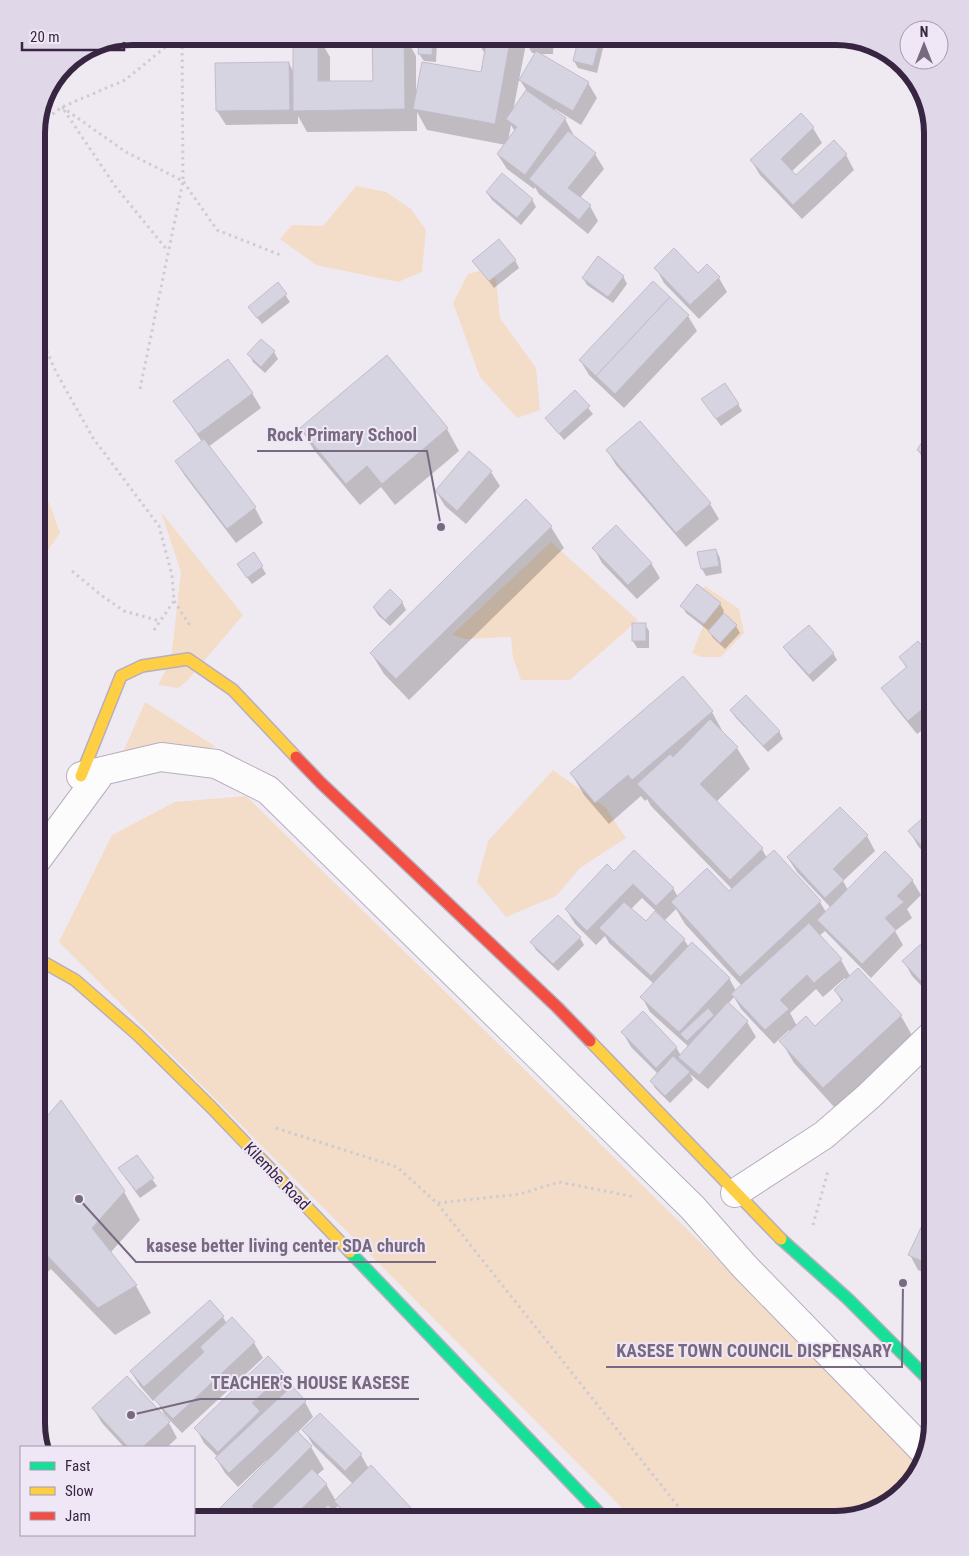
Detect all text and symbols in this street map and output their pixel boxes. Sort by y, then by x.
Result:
scale bar [22,20,125,52]
north arrow [899,20,949,70]
text: N [920,24,928,40]
text: 20 m [30,28,60,46]
callout: Rock Primary School [257,418,427,451]
text: Rock Primary School [267,424,417,445]
street label: Kilembe Road [240,1138,314,1214]
callout: kasese better living center SDA church [136,1229,436,1262]
text: kasese better living center SDA church [146,1235,426,1256]
callout: KASESE TOWN COUNCIL DISPENSARY [606,1334,902,1367]
text: KASESE TOWN COUNCIL DISPENSARY [616,1340,892,1361]
callout: TEACHER'S HOUSE KASESE [200,1366,419,1399]
text: TEACHER'S HOUSE KASESE [211,1372,410,1393]
legend [20,1446,195,1536]
text: Fast [65,1457,90,1475]
text: Slow [65,1482,94,1500]
text: Jam [65,1507,91,1525]

